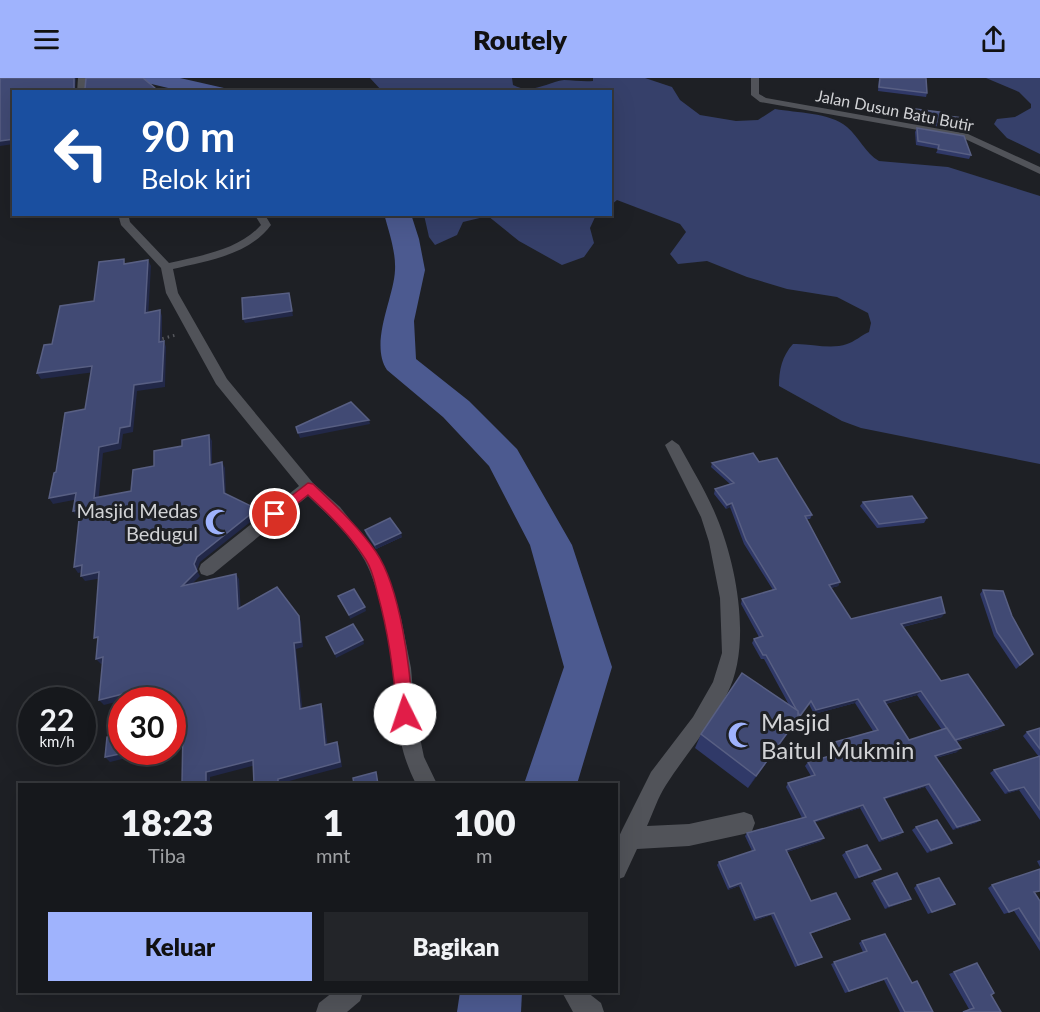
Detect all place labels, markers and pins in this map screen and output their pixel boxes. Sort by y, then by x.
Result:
pin [249,488,300,539]
place label: Masjid Medas Bedugul [77,498,198,545]
mosque icon: Masjid Medas Bedugul [203,507,233,537]
place label: Masjid Baitul Mukmin [761,707,914,764]
mosque icon: Masjid Baitul Mukmin [726,720,756,750]

